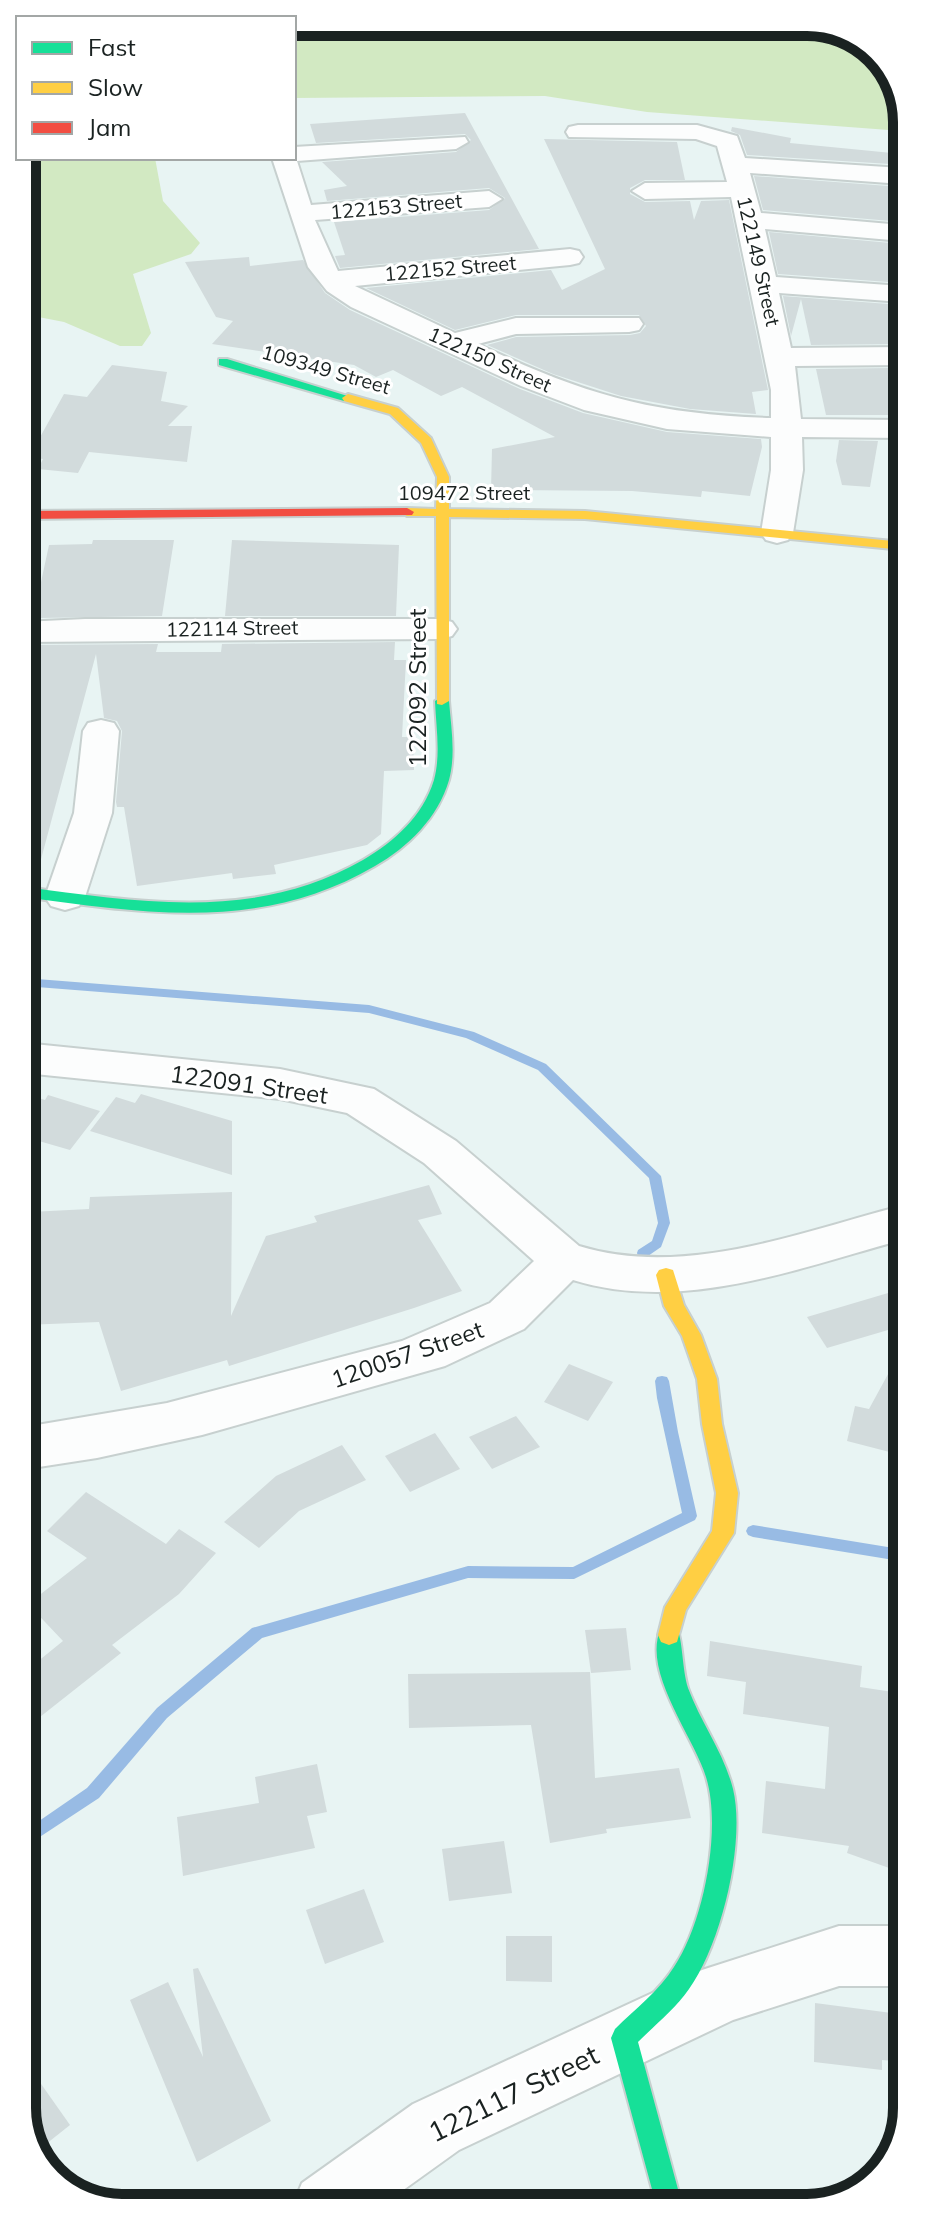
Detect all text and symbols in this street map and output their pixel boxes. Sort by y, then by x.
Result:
legend [16,16,296,160]
text: Fast [88,32,136,62]
text: Slow [88,72,143,102]
text: Jam [88,112,131,142]
street label: 122153 Street [329,188,463,224]
street label: 122149 Street [732,194,786,328]
street label: 122152 Street [383,250,517,286]
street label: 122150 Street [424,321,556,397]
street label: 109349 Street [259,339,393,399]
street label: 109472 Street [398,480,530,505]
street label: 122092 Street [402,608,432,768]
street label: 122114 Street [166,614,298,642]
street label: 122091 Street [168,1058,330,1110]
street label: 120057 Street [327,1314,487,1394]
street label: 122117 Street [422,2037,604,2149]

